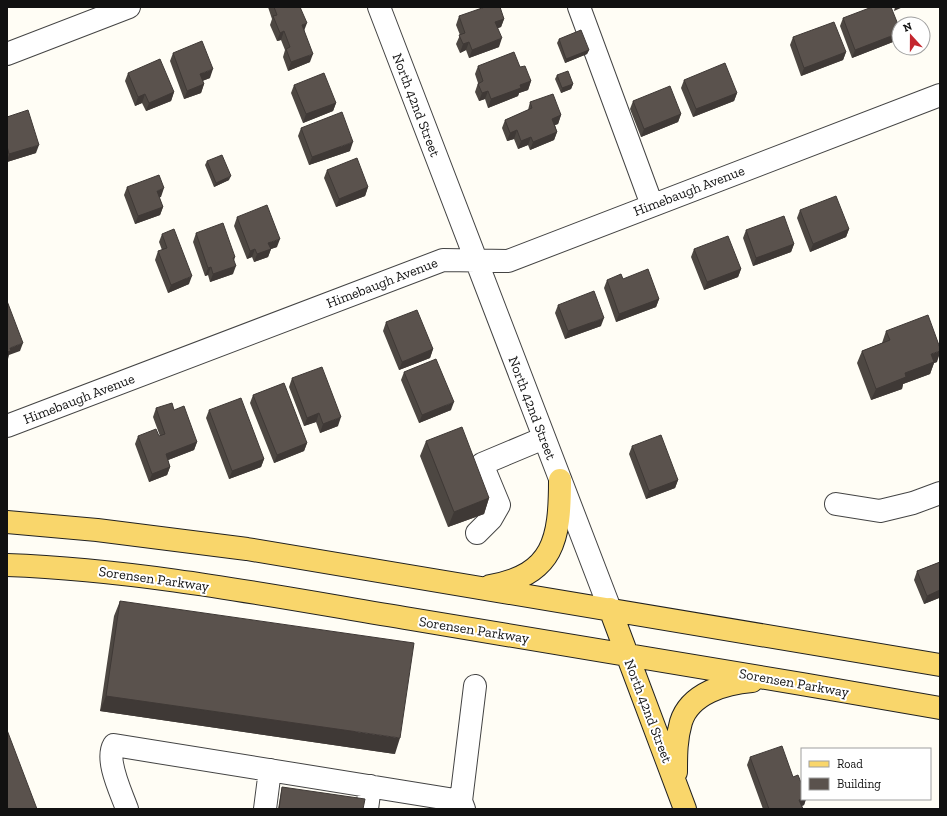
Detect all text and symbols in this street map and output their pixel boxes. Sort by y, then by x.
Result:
north arrow [891,16,931,56]
text: N [901,19,914,35]
street label: North 42nd Street [388,51,444,160]
street label: Himebaugh Avenue [631,162,747,220]
street label: Himebaugh Avenue [324,254,440,312]
street label: North 42nd Street [504,354,560,463]
street label: Himebaugh Avenue [21,370,137,428]
street label: Sorensen Parkway [98,563,211,595]
street label: Sorensen Parkway [418,613,531,647]
street label: North 42nd Street [620,657,676,766]
street label: Sorensen Parkway [738,665,851,701]
legend [801,748,931,800]
text: Road [837,757,863,771]
text: Building [837,777,881,791]

